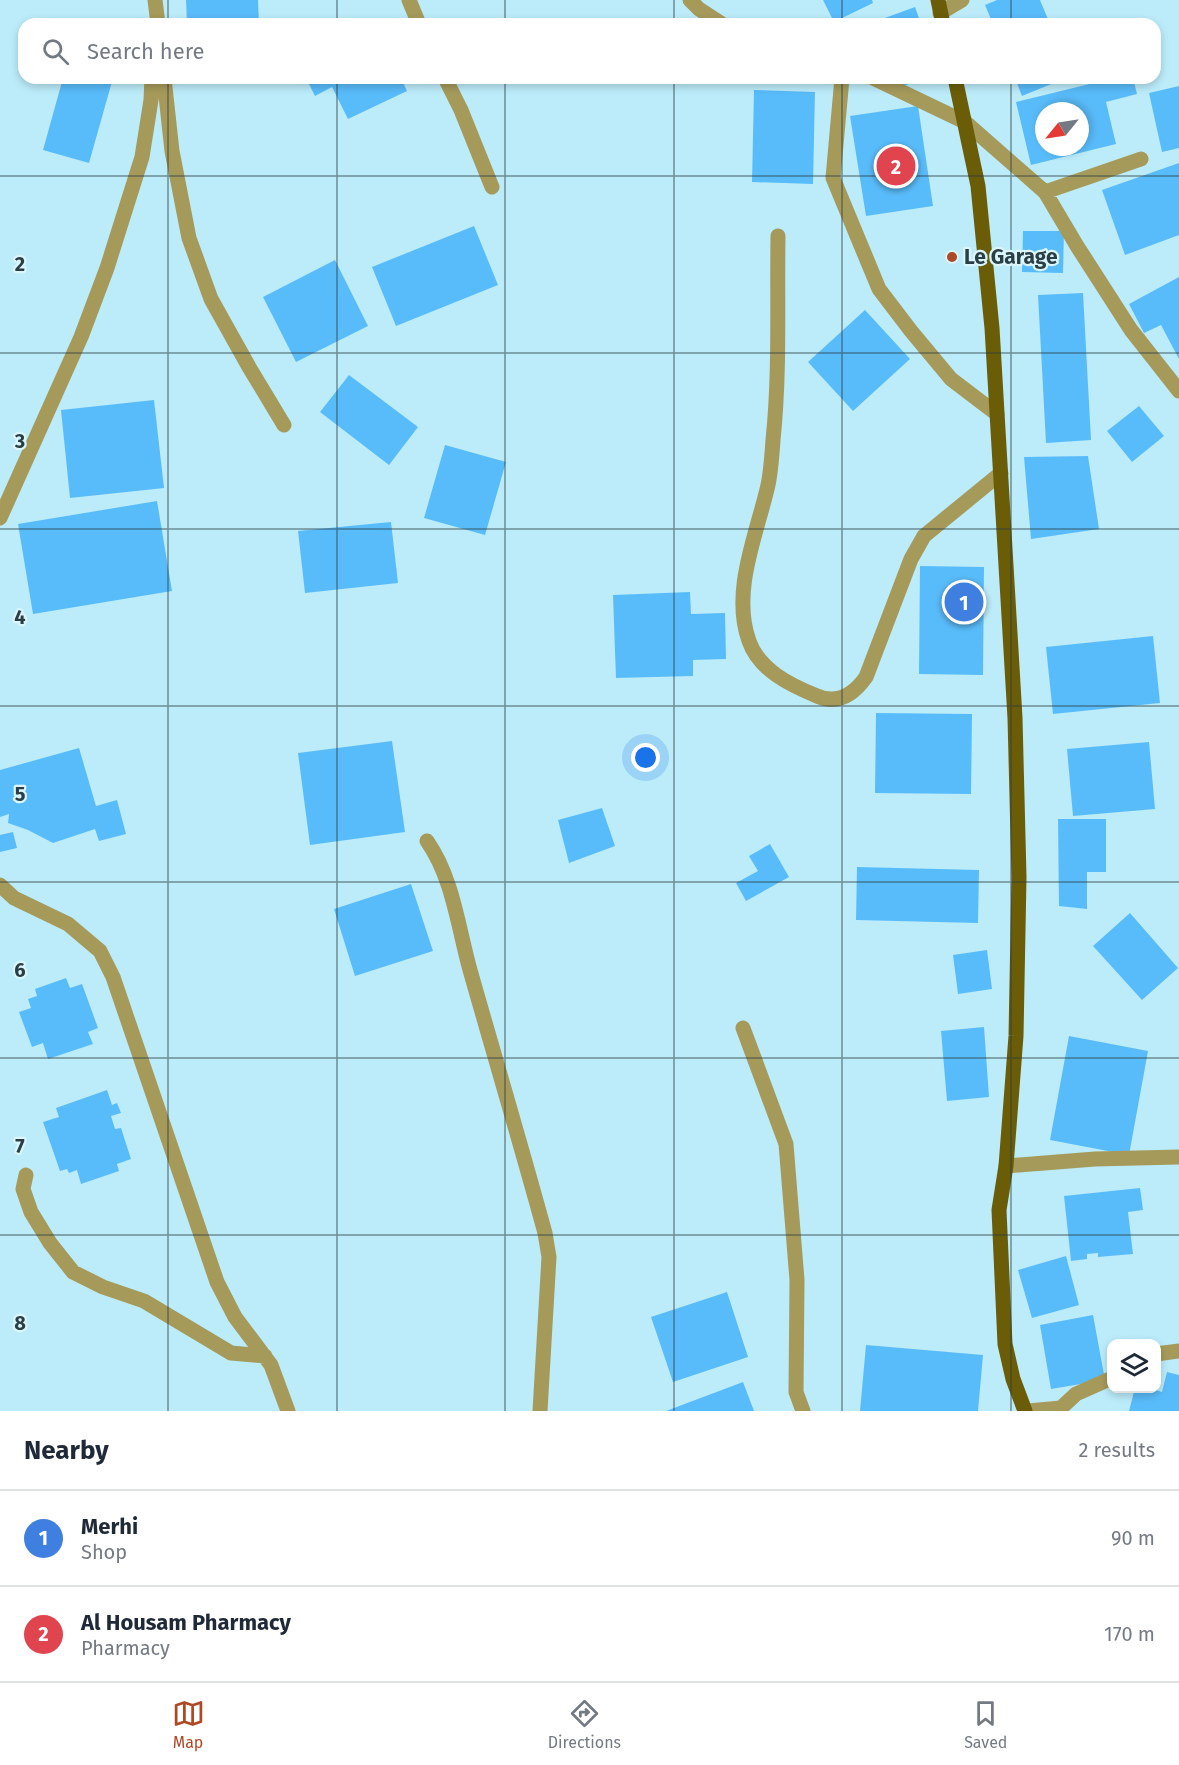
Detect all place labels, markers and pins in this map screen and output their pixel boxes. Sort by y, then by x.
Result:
pin: 2 [876,144,916,188]
place label: Le Garage [964,244,1058,270]
marker: Le Garage [945,250,959,264]
pin: 1 [944,580,984,624]

